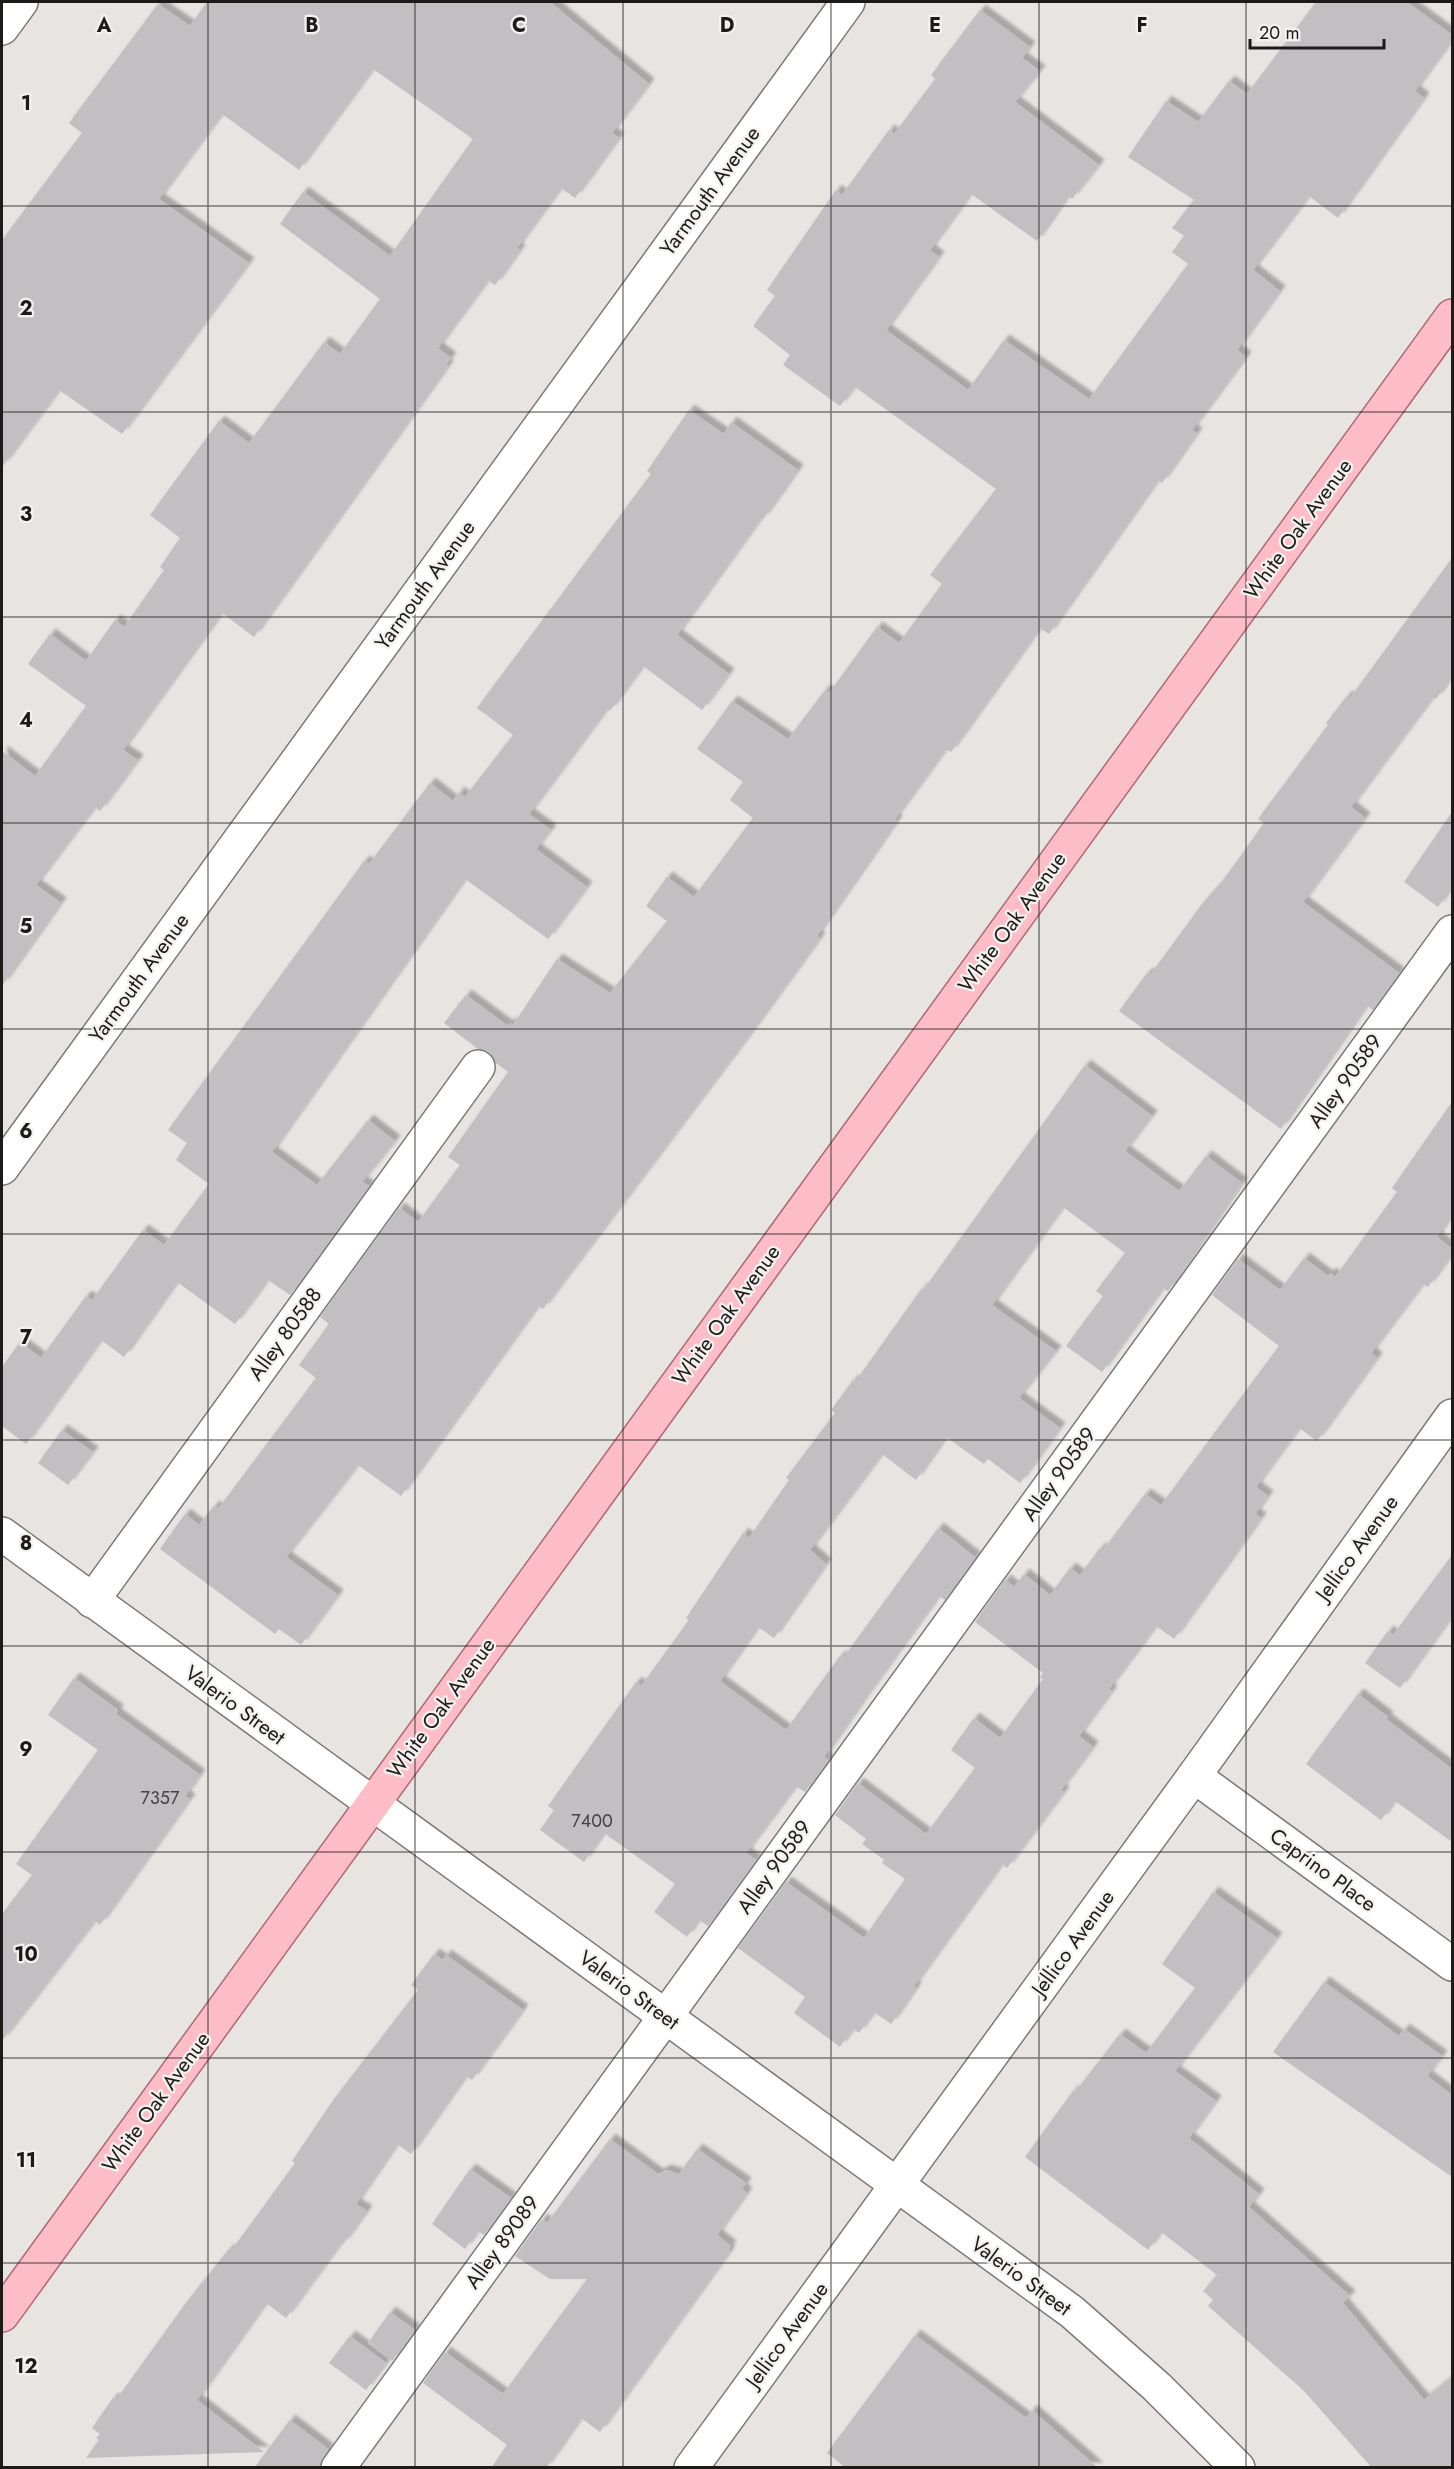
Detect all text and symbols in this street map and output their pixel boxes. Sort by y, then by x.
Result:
text: A [96,11,112,40]
text: B [305,11,319,40]
text: C [512,11,526,40]
text: D [720,11,734,40]
text: E [929,11,941,40]
text: F [1136,11,1148,40]
scale bar [1250,12,1384,50]
text: 20 m [1259,20,1299,46]
text: 1 [21,89,31,118]
street label: Yarmouth Avenue [653,120,767,262]
text: 2 [19,294,33,323]
street label: White Oak Avenue [1237,452,1359,605]
text: 3 [20,500,32,529]
street label: Yarmouth Avenue [368,514,482,656]
text: 4 [19,706,33,735]
street label: White Oak Avenue [951,845,1073,998]
street label: Yarmouth Avenue [82,907,196,1049]
text: 5 [20,912,33,941]
street label: Alley 90589 [1301,1028,1389,1134]
text: 6 [19,1117,33,1146]
street label: White Oak Avenue [665,1238,787,1391]
street label: Alley 80588 [241,1281,329,1387]
text: 7 [20,1323,33,1352]
street label: Alley 90589 [1015,1421,1103,1527]
street label: Jellico Avenue [1307,1489,1406,1609]
text: 8 [20,1529,32,1558]
street label: White Oak Avenue [380,1631,502,1784]
street label: Valerio Street [178,1658,292,1752]
text: 9 [19,1735,33,1764]
house number: 7357 [141,1785,180,1811]
house number: 7400 [571,1808,613,1834]
street label: Alley 90589 [730,1814,818,1920]
street label: Caprino Place [1264,1821,1383,1919]
street label: Jellico Avenue [1023,1884,1122,2004]
text: 10 [14,1940,38,1969]
street label: Valerio Street [572,1943,686,2037]
street label: White Oak Avenue [95,2025,217,2178]
text: 11 [16,2146,36,2175]
street label: Alley 89089 [458,2189,546,2295]
street label: Valerio Street [964,2229,1078,2323]
street label: Jellico Avenue [737,2276,836,2396]
text: 12 [14,2352,38,2381]

